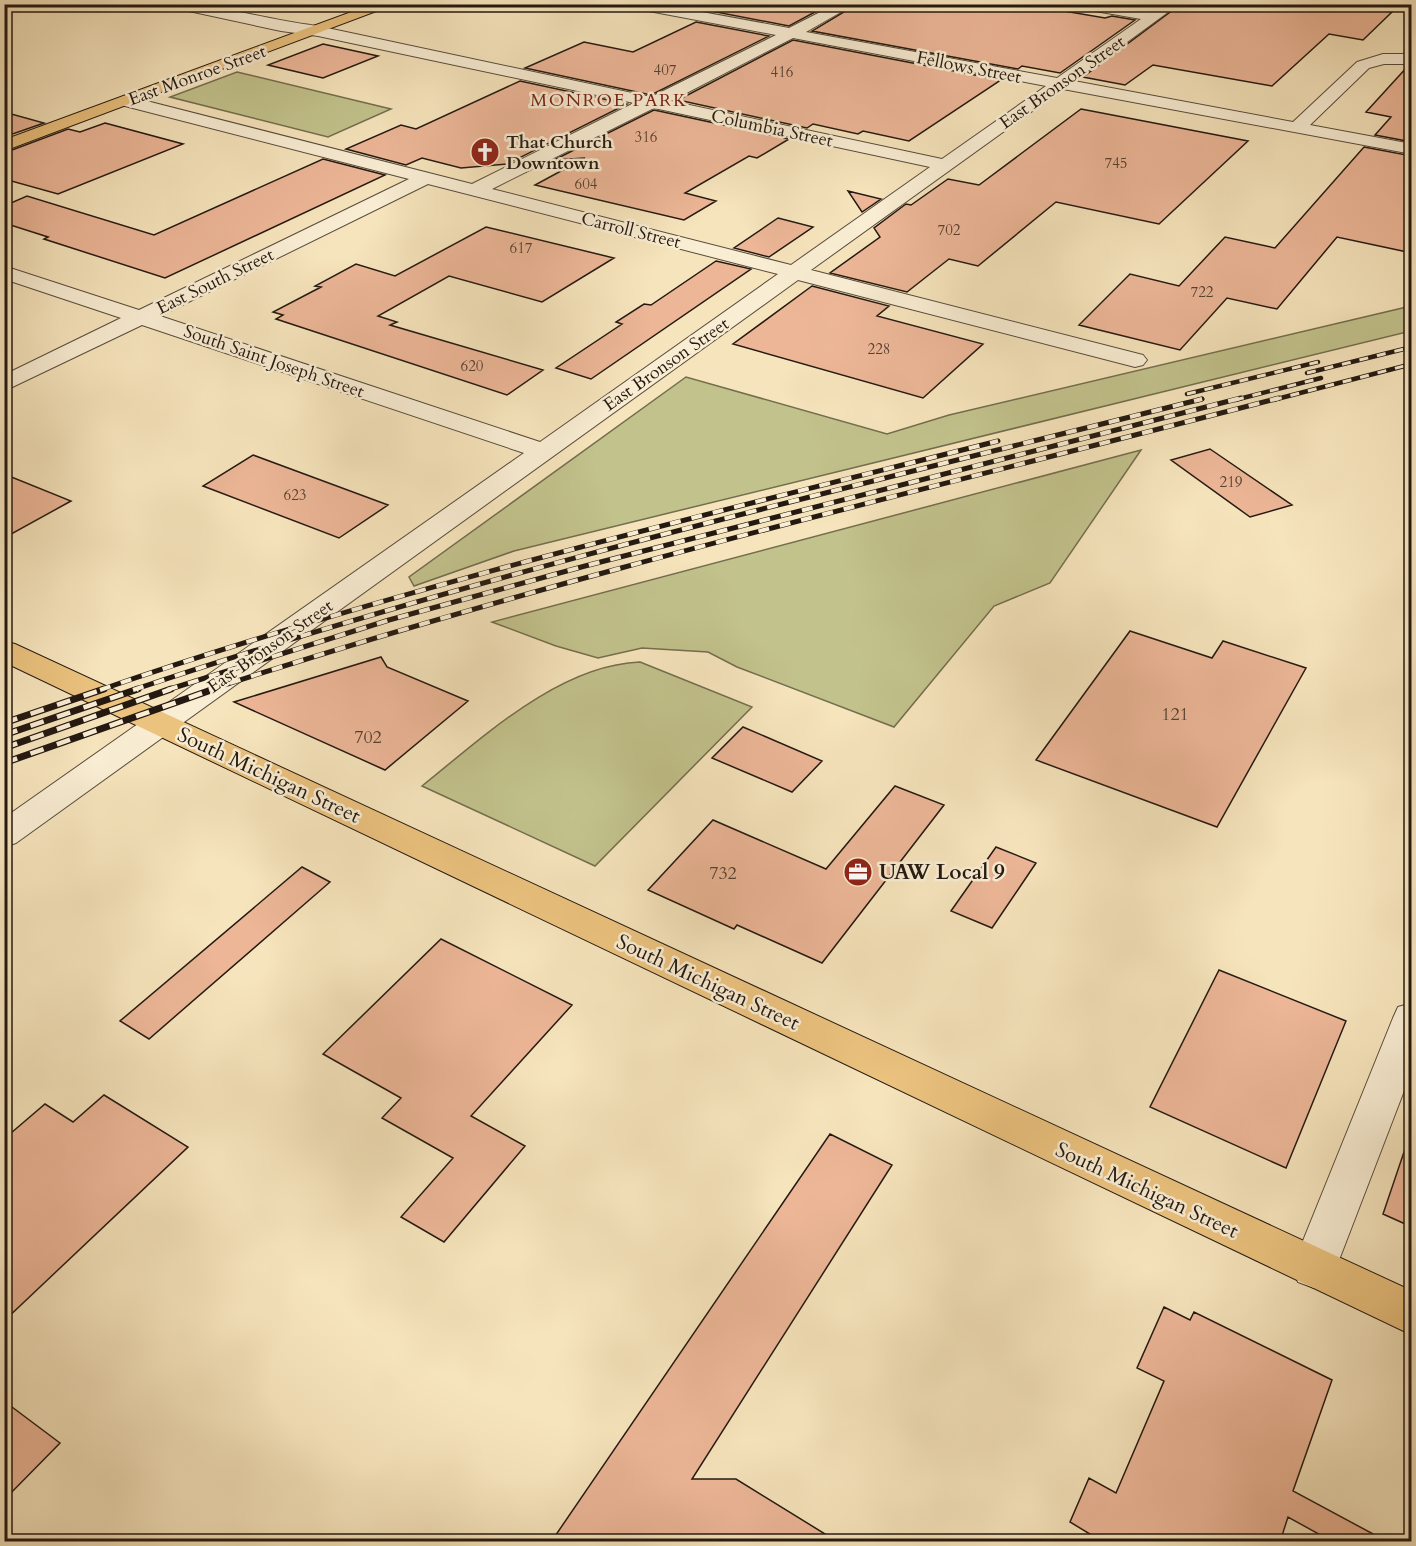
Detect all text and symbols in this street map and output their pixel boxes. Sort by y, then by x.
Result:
street label: East Bronson Street [994,29,1130,135]
street label: East Monroe Street [125,39,270,112]
street label: Fellows Street [915,45,1024,90]
house number: 407 [653,60,677,80]
house number: 416 [770,62,794,82]
district label: MONROE PARK [530,88,688,113]
street label: Columbia Street [709,103,835,154]
house number: 316 [634,127,658,147]
place label: That Church Downtown [506,130,613,176]
church icon: That Church Downtown [469,136,501,168]
house number: 745 [1104,153,1128,173]
house number: 604 [574,174,598,194]
street label: Carroll Street [579,206,684,255]
house number: 702 [937,220,961,240]
house number: 617 [509,238,533,258]
street label: East South Street [152,242,278,321]
house number: 722 [1190,282,1214,302]
street label: East Bronson Street [598,311,734,417]
street label: South Saint Joseph Street [180,319,368,404]
house number: 228 [867,339,891,359]
house number: 620 [460,356,484,376]
house number: 219 [1219,472,1243,492]
house number: 623 [283,485,307,505]
street label: East Bronson Street [202,593,338,699]
house number: 121 [1161,702,1189,727]
street label: South Michigan Street [173,720,365,831]
house number: 702 [354,725,382,750]
office icon: UAW Local 9 [842,856,874,888]
place label: UAW Local 9 [879,858,1005,887]
house number: 732 [709,861,737,886]
street label: South Michigan Street [612,927,804,1038]
street label: South Michigan Street [1051,1135,1243,1246]

